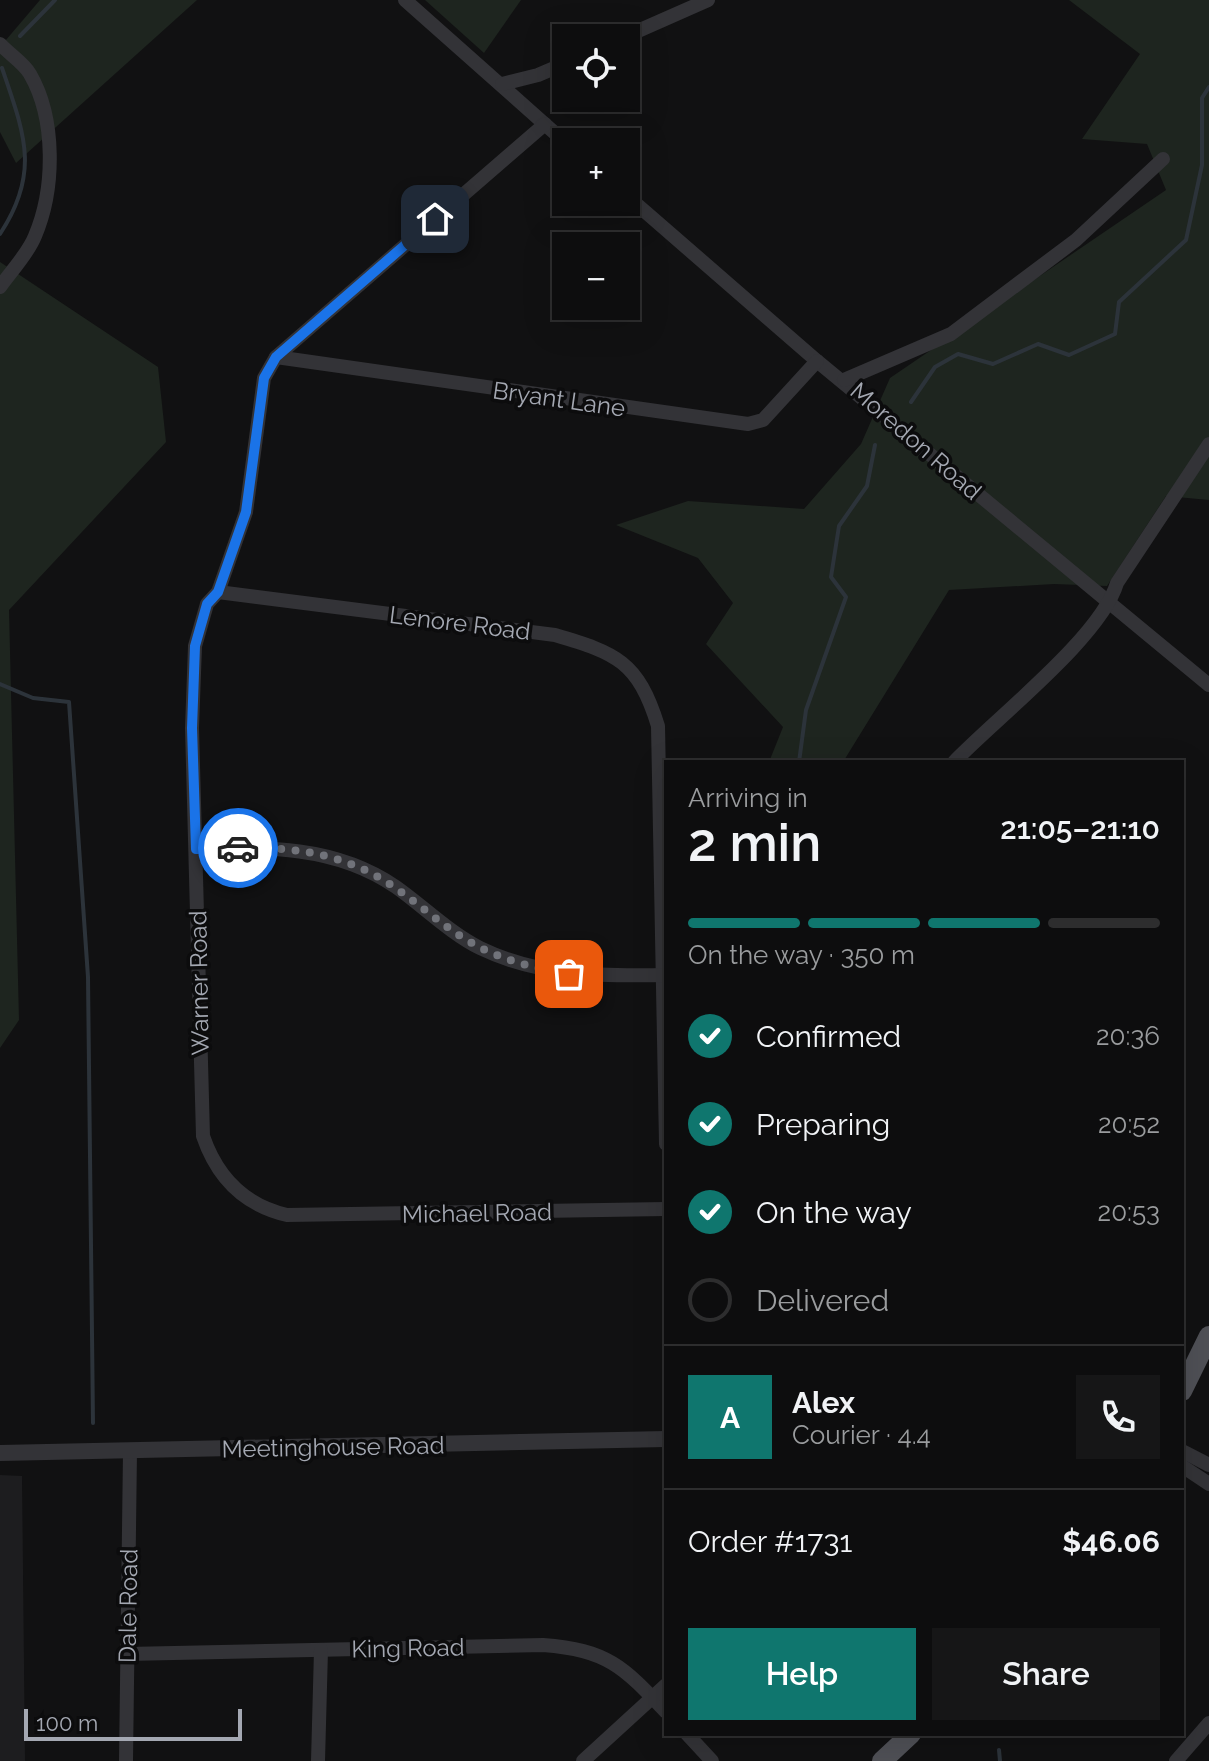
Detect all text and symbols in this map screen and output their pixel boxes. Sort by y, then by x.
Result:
map controls [552,24,640,320]
button: locate [552,24,640,112]
button: + [552,128,640,216]
pin [401,185,469,253]
icon: home [413,197,457,241]
button: − [552,232,640,320]
street label: Bryant Lane [491,375,627,423]
street label: Moredon Road [845,376,987,506]
street label: Lenore Road [388,600,532,646]
text: Arriving in [688,783,808,813]
courier [198,808,278,888]
text: 21:05–21:10 [1000,811,1160,846]
text: 2 min [688,812,821,873]
icon: car [216,826,260,870]
street label: Warner Road [183,910,215,1056]
pin [535,940,603,1008]
text: On the way · 350 m [688,940,915,970]
icon: bag [547,952,591,996]
icon: check [688,1014,732,1058]
text: Confirmed [756,1019,901,1054]
text: 20:36 [1096,1021,1160,1051]
icon: check [688,1102,732,1146]
text: Preparing [756,1107,890,1142]
text: 20:52 [1098,1109,1160,1139]
icon: check [688,1190,732,1234]
text: On the way [756,1195,912,1230]
street label: Michael Road [402,1197,552,1229]
text: 20:53 [1098,1197,1160,1227]
text: Delivered [756,1283,889,1318]
button: phone [1076,1375,1160,1459]
text: Alex [792,1385,855,1420]
text: A [720,1400,740,1435]
text: Courier · 4.4 [792,1420,931,1450]
street label: Meetinghouse Road [221,1431,445,1463]
text: Order #1731 [688,1524,852,1559]
text: $46.06 [1062,1524,1160,1559]
street label: Dale Road [113,1549,143,1663]
button: Help [688,1628,916,1720]
button: Share [932,1628,1160,1720]
street label: King Road [351,1633,465,1663]
scale bar [24,1705,242,1741]
text: 100 m [36,1710,98,1736]

